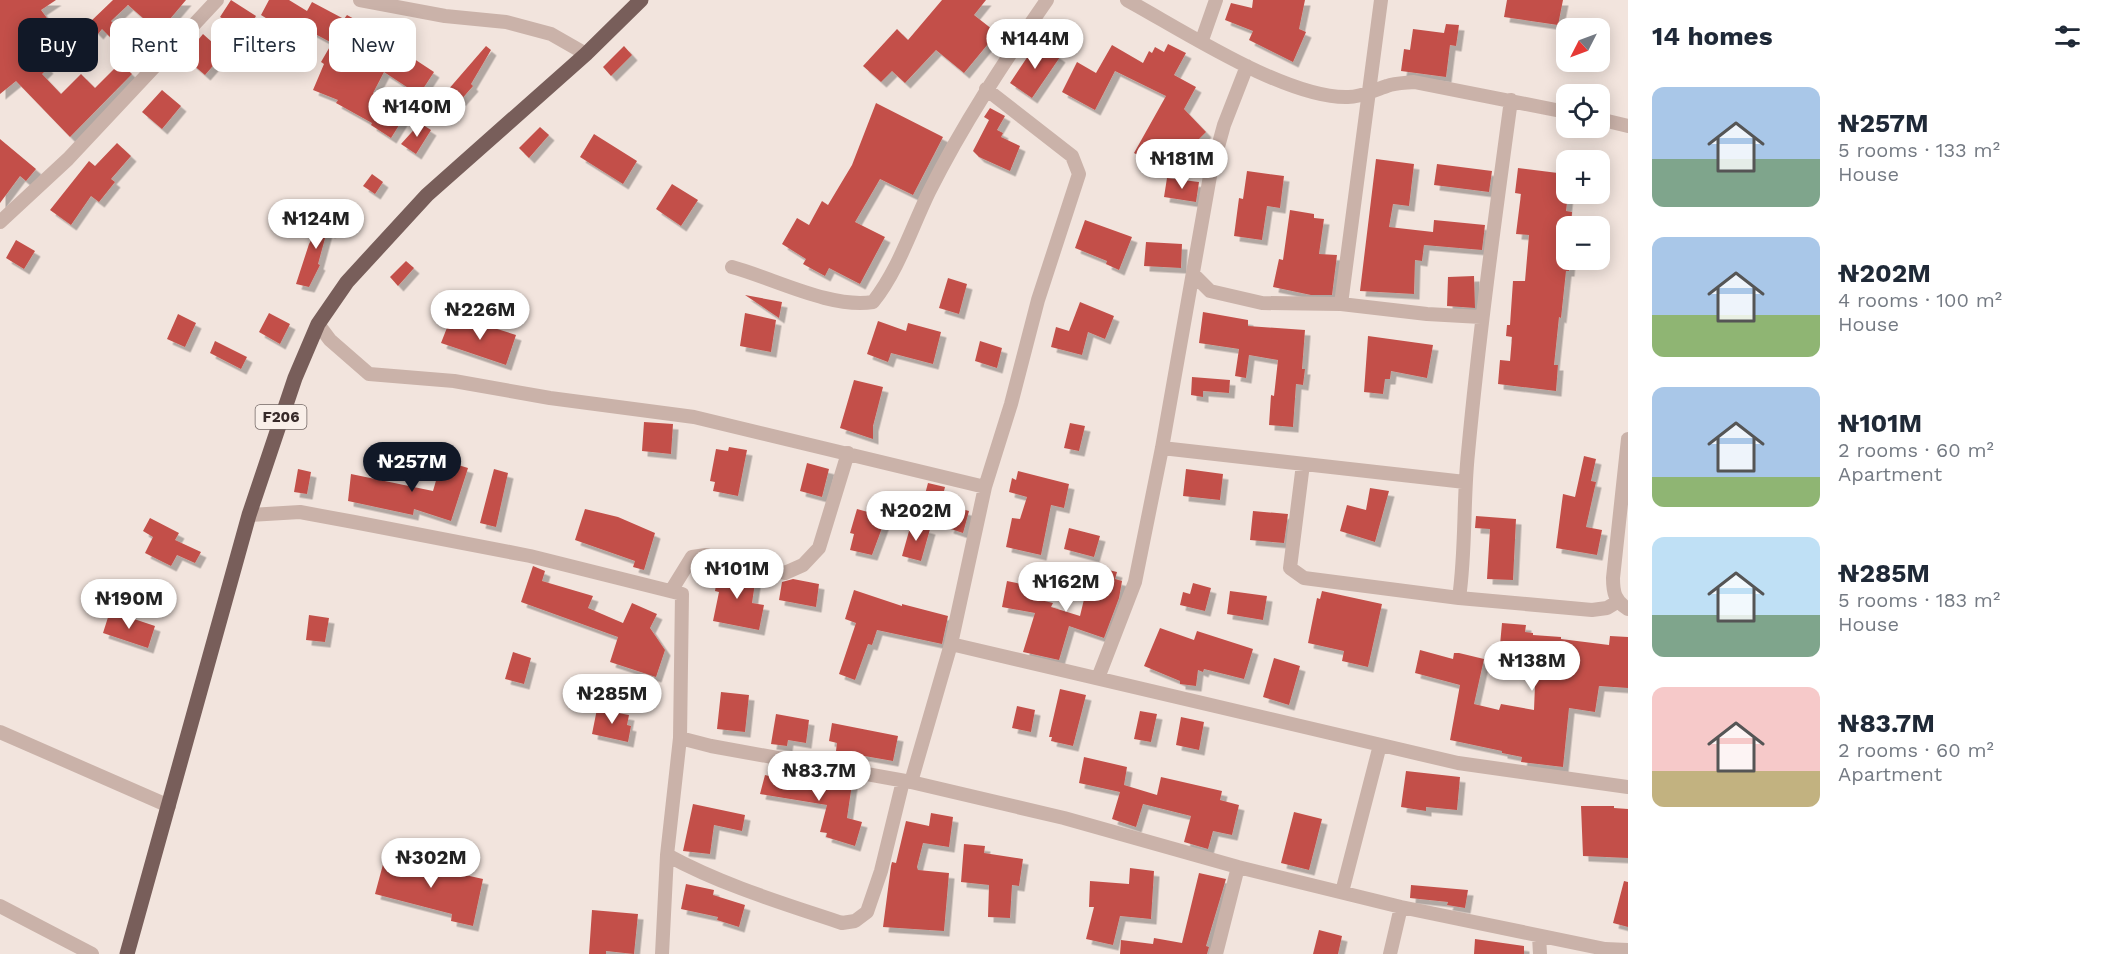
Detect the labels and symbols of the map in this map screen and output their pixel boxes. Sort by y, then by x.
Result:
north arrow [1556,18,1610,72]
pin: ₦144M [993,19,1077,70]
pin: ₦140M [375,87,459,138]
pin: ₦181M [1140,139,1224,190]
pin: ₦124M [274,199,358,250]
pin: ₦226M [438,290,522,341]
road number: F206 [256,405,306,429]
pin: ₦257M [370,442,454,493]
pin: ₦202M [874,491,958,542]
pin: ₦101M [695,549,779,600]
pin: ₦162M [1024,562,1108,613]
pin: ₦190M [87,579,171,630]
pin: ₦138M [1490,641,1574,692]
pin: ₦285M [570,674,654,725]
pin: ₦83.7M [770,751,868,802]
pin: ₦302M [389,838,473,889]

